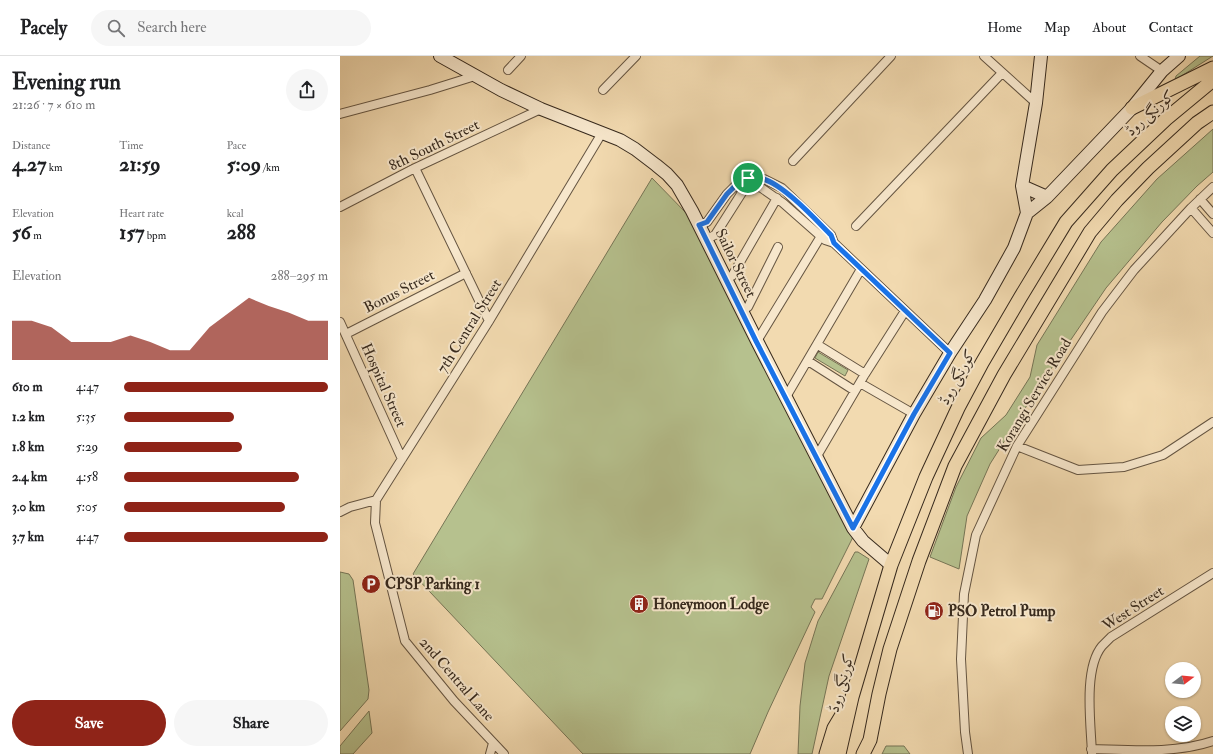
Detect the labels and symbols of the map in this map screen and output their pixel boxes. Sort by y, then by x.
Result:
street label: کورنگی روڈ [1122,86,1180,141]
street label: 8th South Street [386,115,483,176]
pin [731,161,765,195]
street label: Sailor Street [711,226,760,301]
street label: Bonus Street [361,265,438,317]
street label: 7th Central Street [433,276,506,377]
street label: Korangi Service Road [993,335,1076,455]
street label: Hospital Street [356,340,411,431]
street label: کورنگی روڈ [935,346,981,409]
parking icon: CPSP Parking 1 [360,573,382,595]
place label: CPSP Parking 1 [385,575,480,595]
street label: West Street [1098,581,1168,636]
building icon: Honeymoon Lodge [628,593,650,615]
place label: Honeymoon Lodge [653,595,770,615]
fuel station icon: PSO Petrol Pump [923,600,945,622]
place label: PSO Petrol Pump [948,602,1056,622]
street label: 2nd Central Lane [415,633,498,725]
street label: کورنگی روڈ [825,652,859,715]
north arrow [1165,662,1201,698]

